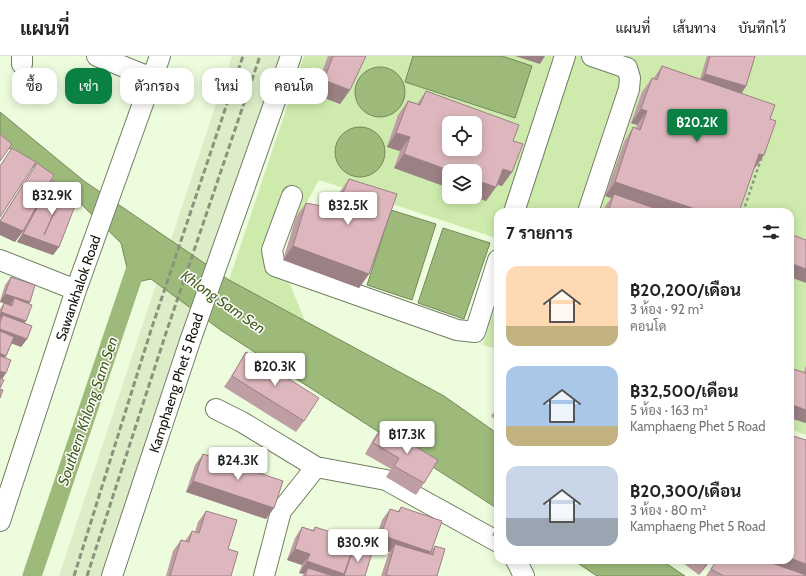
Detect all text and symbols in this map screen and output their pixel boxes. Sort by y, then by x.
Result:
text: แผนที่ [20,17,69,40]
text: แผนที่ [615,19,650,37]
text: เส้นทาง [672,19,716,37]
text: บันทึกไว้ [738,19,786,37]
chip: ซื้อ [12,68,57,104]
chip: เช่า [65,68,112,104]
chip: ตัวกรอง [120,68,194,104]
chip: ใหม่ [202,68,252,104]
chip: คอนโด [260,68,328,104]
pin: ฿20.2K [664,109,730,143]
text: ฿20.2K [676,114,718,130]
map controls [442,116,482,204]
button: locate [442,116,482,156]
button: layers [442,164,482,204]
pin: ฿32.9K [19,182,85,216]
text: ฿32.9K [32,187,72,203]
pin: ฿32.5K [315,192,381,226]
text: ฿32.5K [328,197,368,213]
icon: filters [760,221,782,243]
text: 7 รายการ [506,223,573,243]
street label: Sawankhalok Road [51,233,105,343]
water label: Khlong Sam Sen [178,266,268,338]
text: ฿20,200/เดือน [630,280,741,300]
icon: home [538,282,586,330]
text: 3 ห้อง · 92 m² [630,301,704,317]
street label: Kamphaeng Phet 5 Road [145,311,207,455]
text: คอนโด [630,318,666,334]
water label: Southern Khlong Sam Sen [54,334,122,488]
pin: ฿20.3K [242,353,308,387]
text: ฿20.3K [254,358,296,374]
text: ฿32,500/เดือน [630,381,739,401]
icon: home [538,382,586,430]
text: 5 ห้อง · 163 m² [630,402,708,418]
text: Kamphaeng Phet 5 Road [630,418,765,434]
pin: ฿17.3K [374,421,440,455]
text: ฿17.3K [389,426,425,442]
pin: ฿24.3K [205,447,271,481]
text: ฿24.3K [218,452,258,468]
text: ฿20,300/เดือน [630,481,741,501]
icon: home [538,482,586,530]
text: 3 ห้อง · 80 m² [630,502,706,518]
text: Kamphaeng Phet 5 Road [630,518,765,534]
pin: ฿30.9K [325,529,391,563]
text: ฿30.9K [337,534,379,550]

